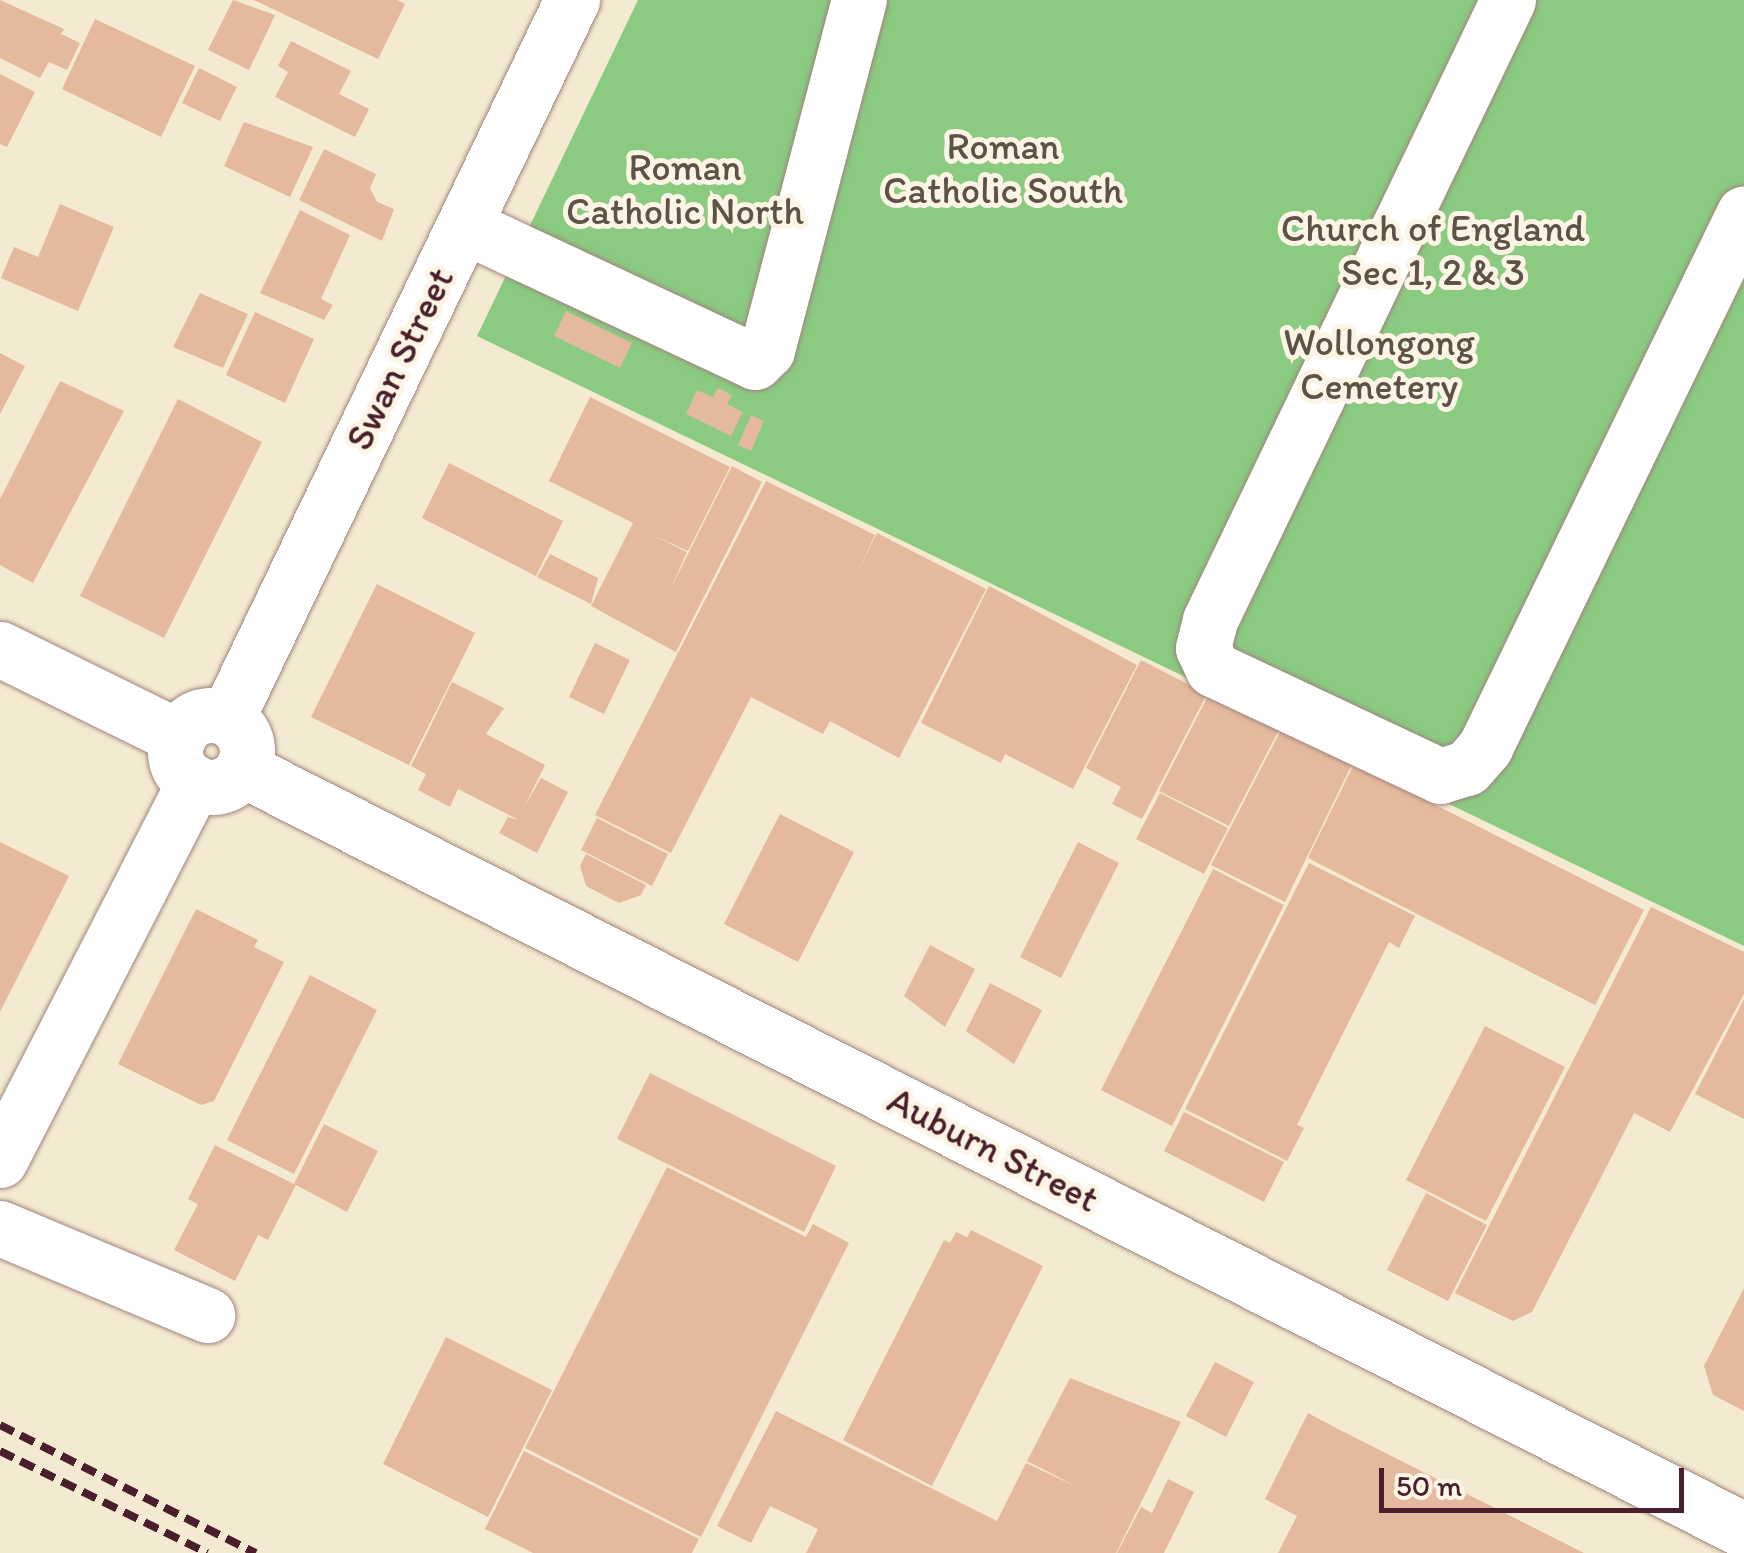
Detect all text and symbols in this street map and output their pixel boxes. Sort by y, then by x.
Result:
park label: Roman Catholic South [883,124,1123,213]
park label: Roman Catholic North [566,145,804,234]
park label: Church of England Sec 1, 2 & 3 [1281,206,1585,296]
street label: Swan Street [337,261,463,457]
park label: Wollongong Cemetery [1283,320,1475,409]
street label: Auburn Street [880,1077,1106,1223]
scale bar [1384,1448,1689,1510]
text: 50 m [1396,1467,1462,1504]

